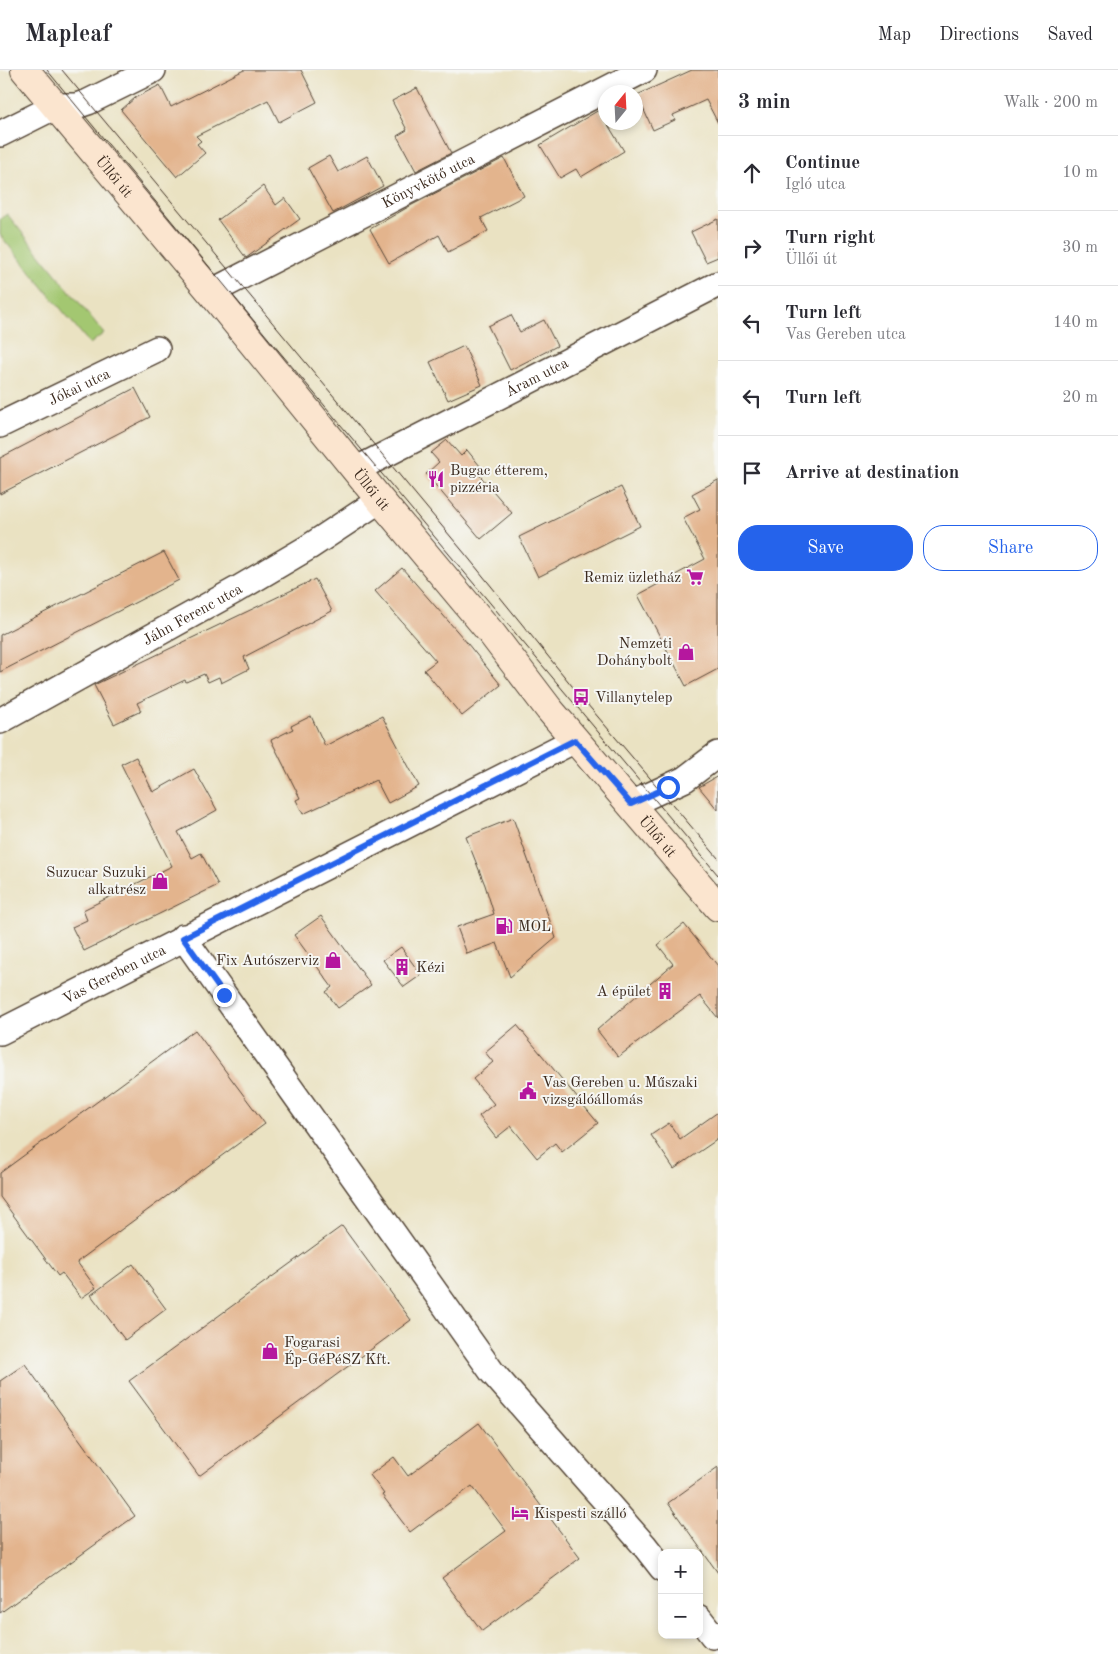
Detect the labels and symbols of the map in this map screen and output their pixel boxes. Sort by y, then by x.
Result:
north arrow [598,85,643,130]
street label: Üllői út [92,152,135,201]
street label: Könyvkötő utca [380,152,478,212]
street label: Áram utca [502,356,572,401]
street label: Jókai utca [47,367,113,409]
place label: Bugac étterem, pizzéria [450,464,548,496]
street label: Üllői út [349,465,392,514]
restaurant icon: Bugac étterem, pizzéria [426,469,446,489]
supermarket icon: Remiz üzletház [685,567,705,587]
place label: Remiz üzletház [584,571,681,586]
street label: Jáhn Ferenc utca [141,582,246,649]
place label: Nemzeti Dohánybolt [597,637,672,669]
shop icon: Nemzeti Dohánybolt [676,642,696,662]
bus stop icon: Villanytelep [571,687,591,707]
place label: Villanytelep [595,691,673,706]
route start [657,776,680,799]
street label: Üllői út [635,812,678,861]
place label: Suzucar Suzuki alkatrész [46,866,146,898]
shop icon: Suzucar Suzuki alkatrész [150,871,170,891]
fuel station icon: MOL [494,916,514,936]
place label: MOL [518,920,551,935]
street label: Vas Gereben utca [61,943,169,1008]
shop icon: Fix Autószerviz [323,950,343,970]
place label: Fix Autószerviz [216,954,319,969]
building icon: Kézi [392,957,412,977]
place label: Kézi [416,961,445,976]
building icon: A épület [655,981,675,1001]
route end [213,984,236,1007]
place label: A épület [596,985,651,1000]
place label: Vas Gereben u. Műszaki vizsgálóállomás [542,1076,698,1108]
public building icon: Vas Gereben u. Műszaki vizsgálóállomás [518,1081,538,1101]
place label: Fogarasi Ép-GéPéSZ Kft. [284,1336,391,1368]
shop icon: Fogarasi Ép-GéPéSZ Kft. [260,1341,280,1361]
hotel icon: Kispesti szálló [510,1503,530,1523]
place label: Kispesti szálló [534,1507,627,1522]

